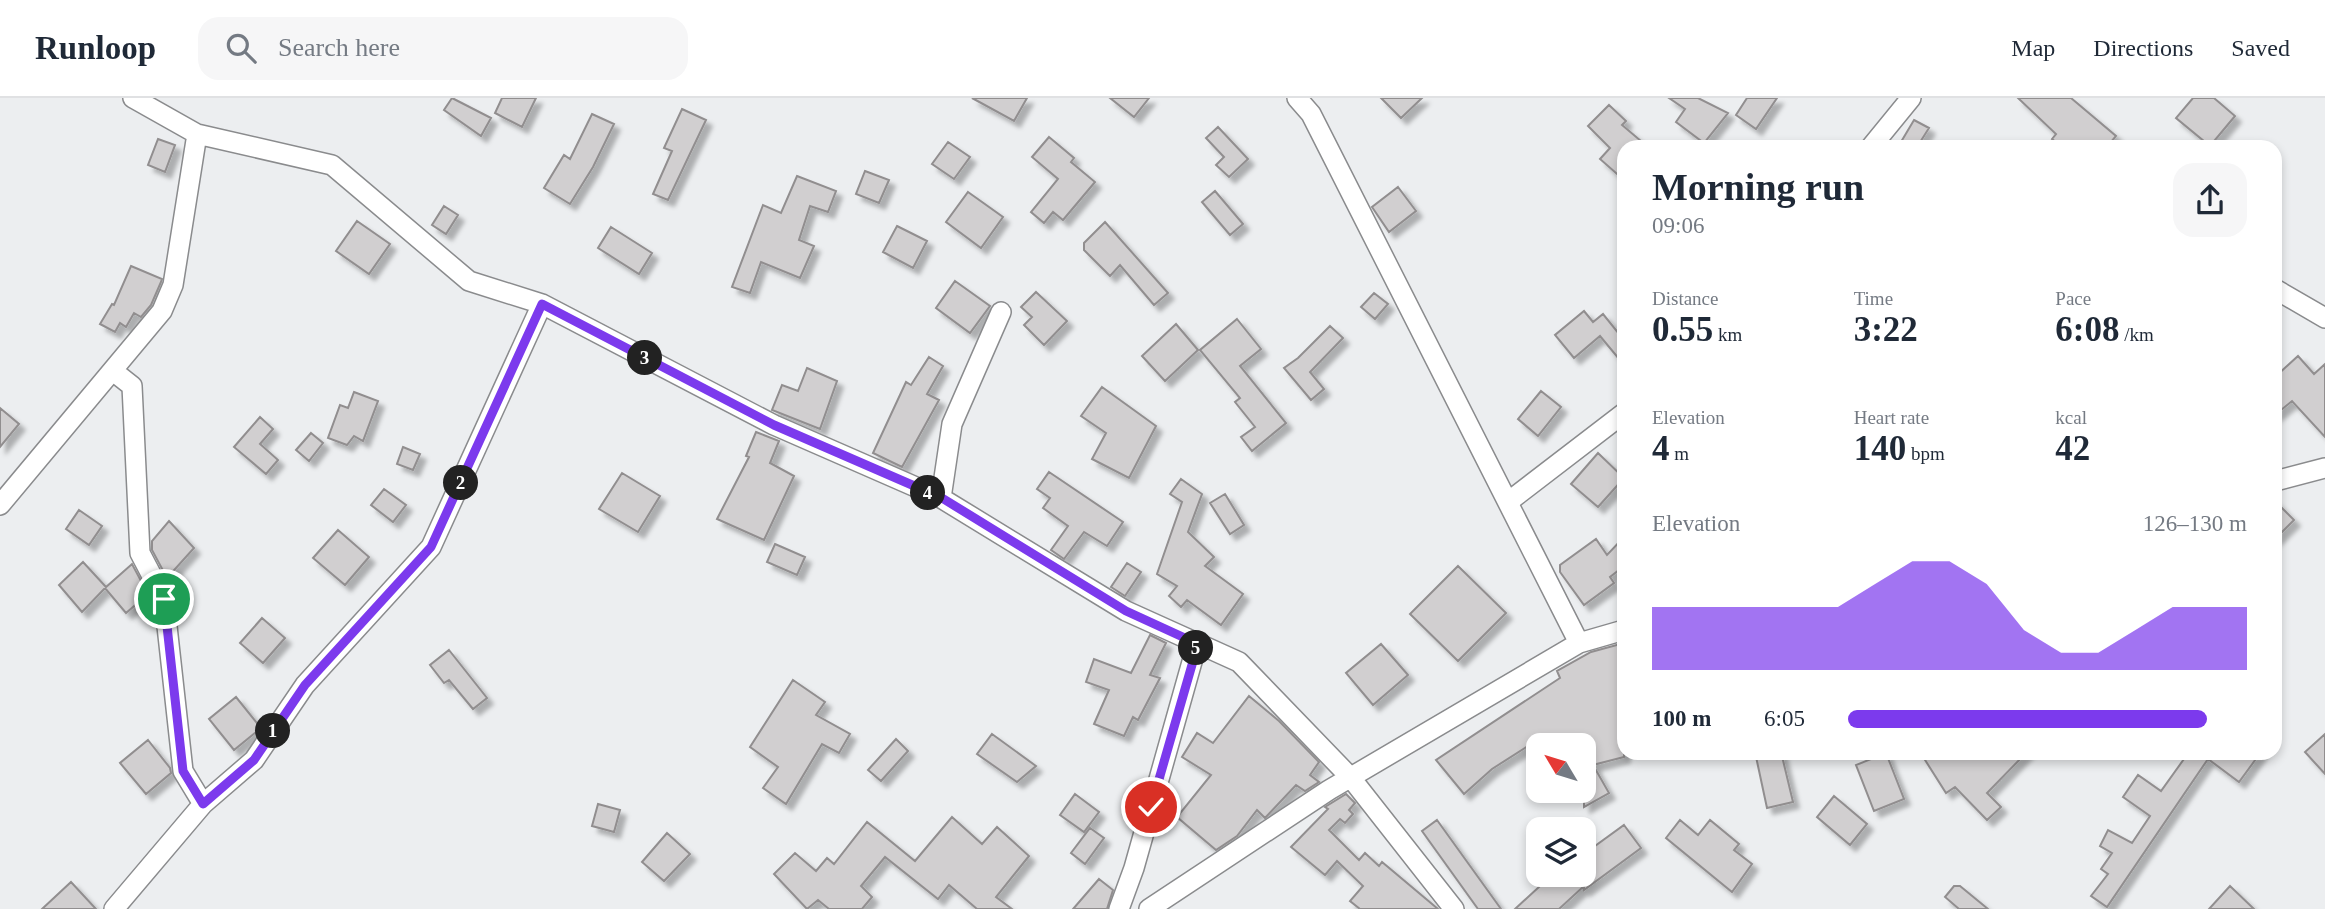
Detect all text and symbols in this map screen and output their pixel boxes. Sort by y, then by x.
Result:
search box [198,17,688,80]
icon: search [222,29,260,67]
text: Runloop [35,30,156,66]
text: Search here [278,33,400,62]
text: Map [2011,35,2055,61]
text: Directions [2093,35,2193,61]
text: Saved [2231,35,2290,61]
button: share [2173,163,2247,237]
text: Morning run [1652,166,1864,208]
text: 09:06 [1652,213,1704,238]
text: Distance [1652,288,1718,309]
text: Time [1854,288,1893,309]
text: Pace [2055,288,2091,309]
text: 0.55 [1652,310,1713,349]
text: 3:22 [1854,310,1918,349]
text: 6:08 [2055,310,2119,349]
text: km [1713,324,1742,345]
text: /km [2119,324,2154,345]
pin: 3 [628,341,662,376]
text: 3 [640,347,649,368]
text: Elevation [1652,407,1725,428]
text: Heart rate [1854,407,1929,428]
text: kcal [2055,407,2087,428]
text: 4 [1652,429,1670,468]
text: 140 [1854,429,1906,468]
text: 42 [2055,429,2090,468]
text: m [1670,443,1689,464]
text: bpm [1906,443,1945,464]
pin: 2 [444,466,478,500]
text: 2 [456,472,465,493]
pin: 4 [911,476,946,510]
text: 4 [923,482,932,503]
text: Elevation [1652,511,1740,536]
text: 126–130 m [2143,511,2247,536]
pin [134,569,194,629]
icon: arrive [145,580,183,618]
pin: 5 [1178,630,1214,666]
text: 5 [1191,637,1200,658]
text: 100 m [1652,706,1711,731]
text: 6:05 [1764,706,1805,731]
pin: 1 [256,714,290,748]
text: 1 [268,720,277,741]
north arrow [1526,733,1596,803]
map controls [1526,733,1596,887]
pin [1121,777,1181,837]
icon: check [1132,788,1170,826]
button: layers [1526,817,1596,887]

